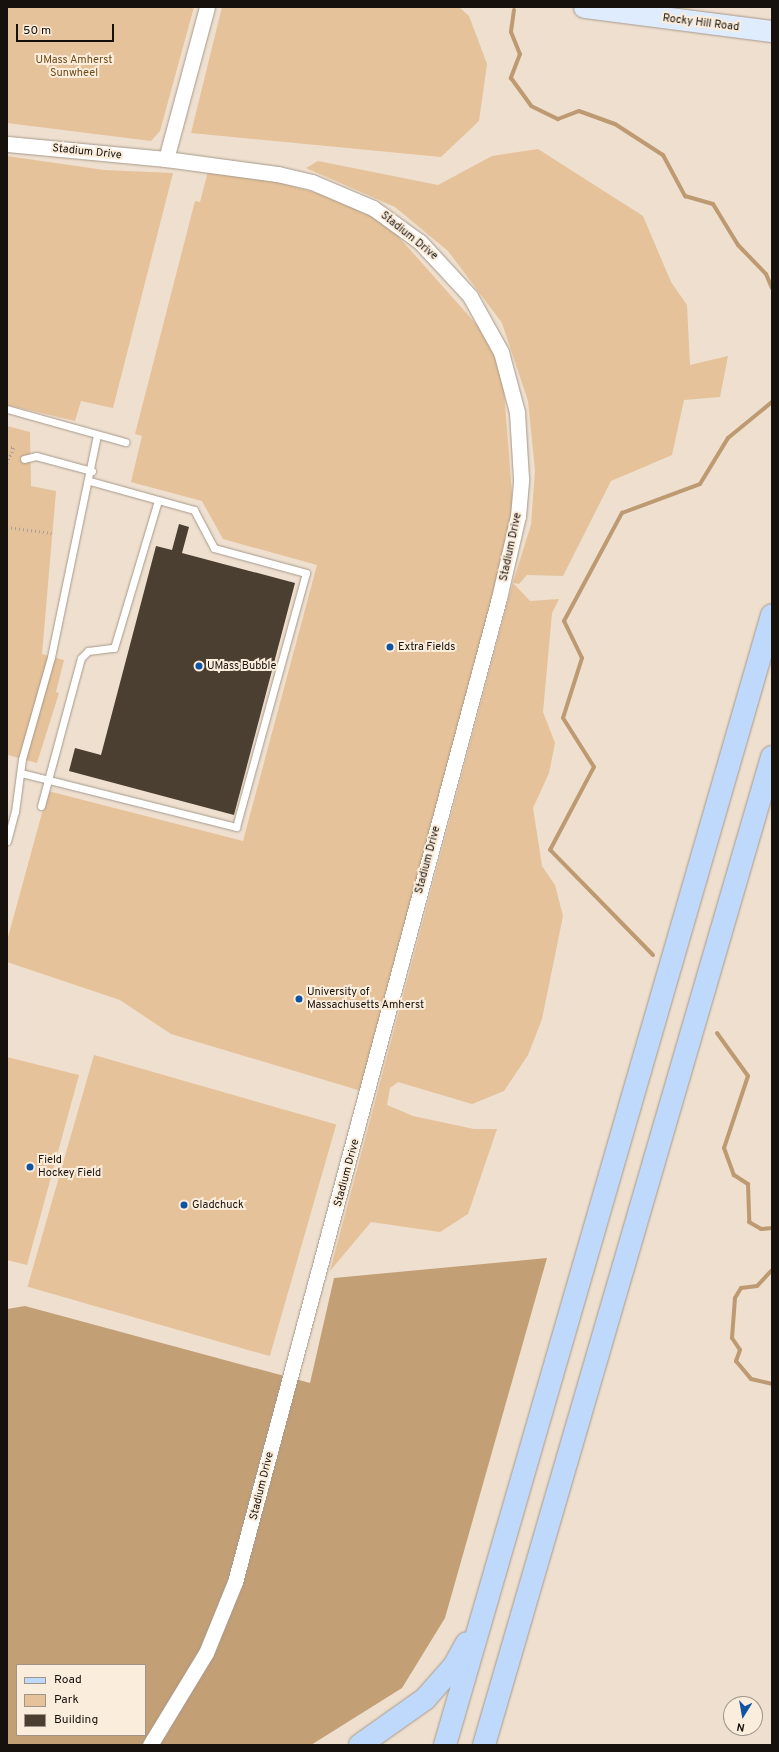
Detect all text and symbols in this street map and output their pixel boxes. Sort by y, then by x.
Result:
street label: Rocky Hill Road [662,12,740,34]
scale bar [18,16,116,42]
text: 50 m [23,23,51,39]
park label: UMass Amherst Sunwheel [35,54,113,80]
street label: Stadium Drive [52,142,122,162]
street label: Stadium Drive [378,209,440,263]
street label: Stadium Drive [497,512,525,582]
place label: Extra Fields [398,640,455,654]
marker: Extra Fields [385,642,395,652]
place label: UMass Bubble [207,659,276,673]
marker: UMass Bubble [194,661,204,671]
street label: Stadium Drive [413,825,443,895]
place label: University of Massachusetts Amherst [307,986,425,1012]
marker: University of Massachusetts Amherst [294,994,304,1004]
street label: Stadium Drive [332,1138,362,1208]
place label: Field Hockey Field [38,1154,101,1180]
marker: Field Hockey Field [25,1162,35,1172]
place label: Gladchuck [192,1198,244,1212]
marker: Gladchuck [179,1200,189,1210]
street label: Stadium Drive [247,1451,277,1521]
legend [16,1664,146,1736]
text: Road [54,1672,82,1688]
text: Park [54,1692,79,1708]
north arrow [723,1696,763,1736]
text: Building [54,1712,98,1728]
text: N [736,1719,746,1734]

